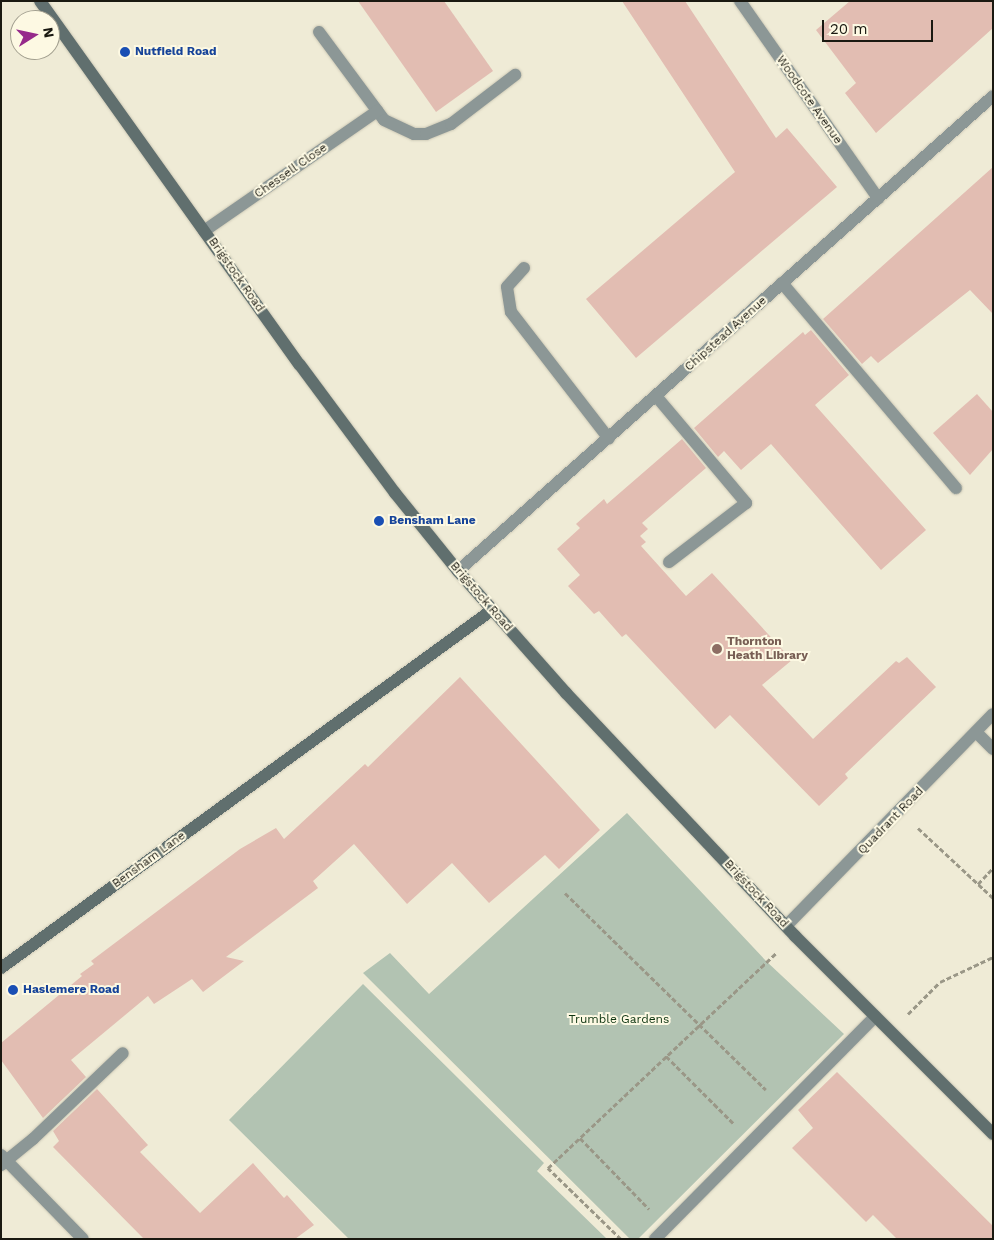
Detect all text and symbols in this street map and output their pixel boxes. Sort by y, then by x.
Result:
north arrow [10,10,60,60]
scale bar [824,10,935,42]
text: 20 m [830,20,868,38]
text: N [40,26,58,39]
place label: Nutfield Road [135,45,216,59]
marker: Nutfield Road [119,46,131,58]
street label: Woodcote Avenue [773,53,845,147]
street label: Chessell Close [252,140,330,202]
street label: Brigstock Road [205,235,267,315]
street label: Chipstead Avenue [682,293,770,375]
place label: Bensham Lane [389,514,476,528]
marker: Bensham Lane [373,515,385,527]
street label: Brigstock Road [447,559,515,635]
place label: Thornton Heath Library [727,635,808,663]
marker: Thornton Heath Library [711,643,723,655]
street label: Quadrant Road [855,784,927,858]
street label: Bensham Lane [110,829,188,891]
street label: Brigstock Road [721,857,791,931]
place label: Haslemere Road [23,983,120,997]
marker: Haslemere Road [7,984,19,996]
park label: Trumble Gardens [569,1013,669,1027]

